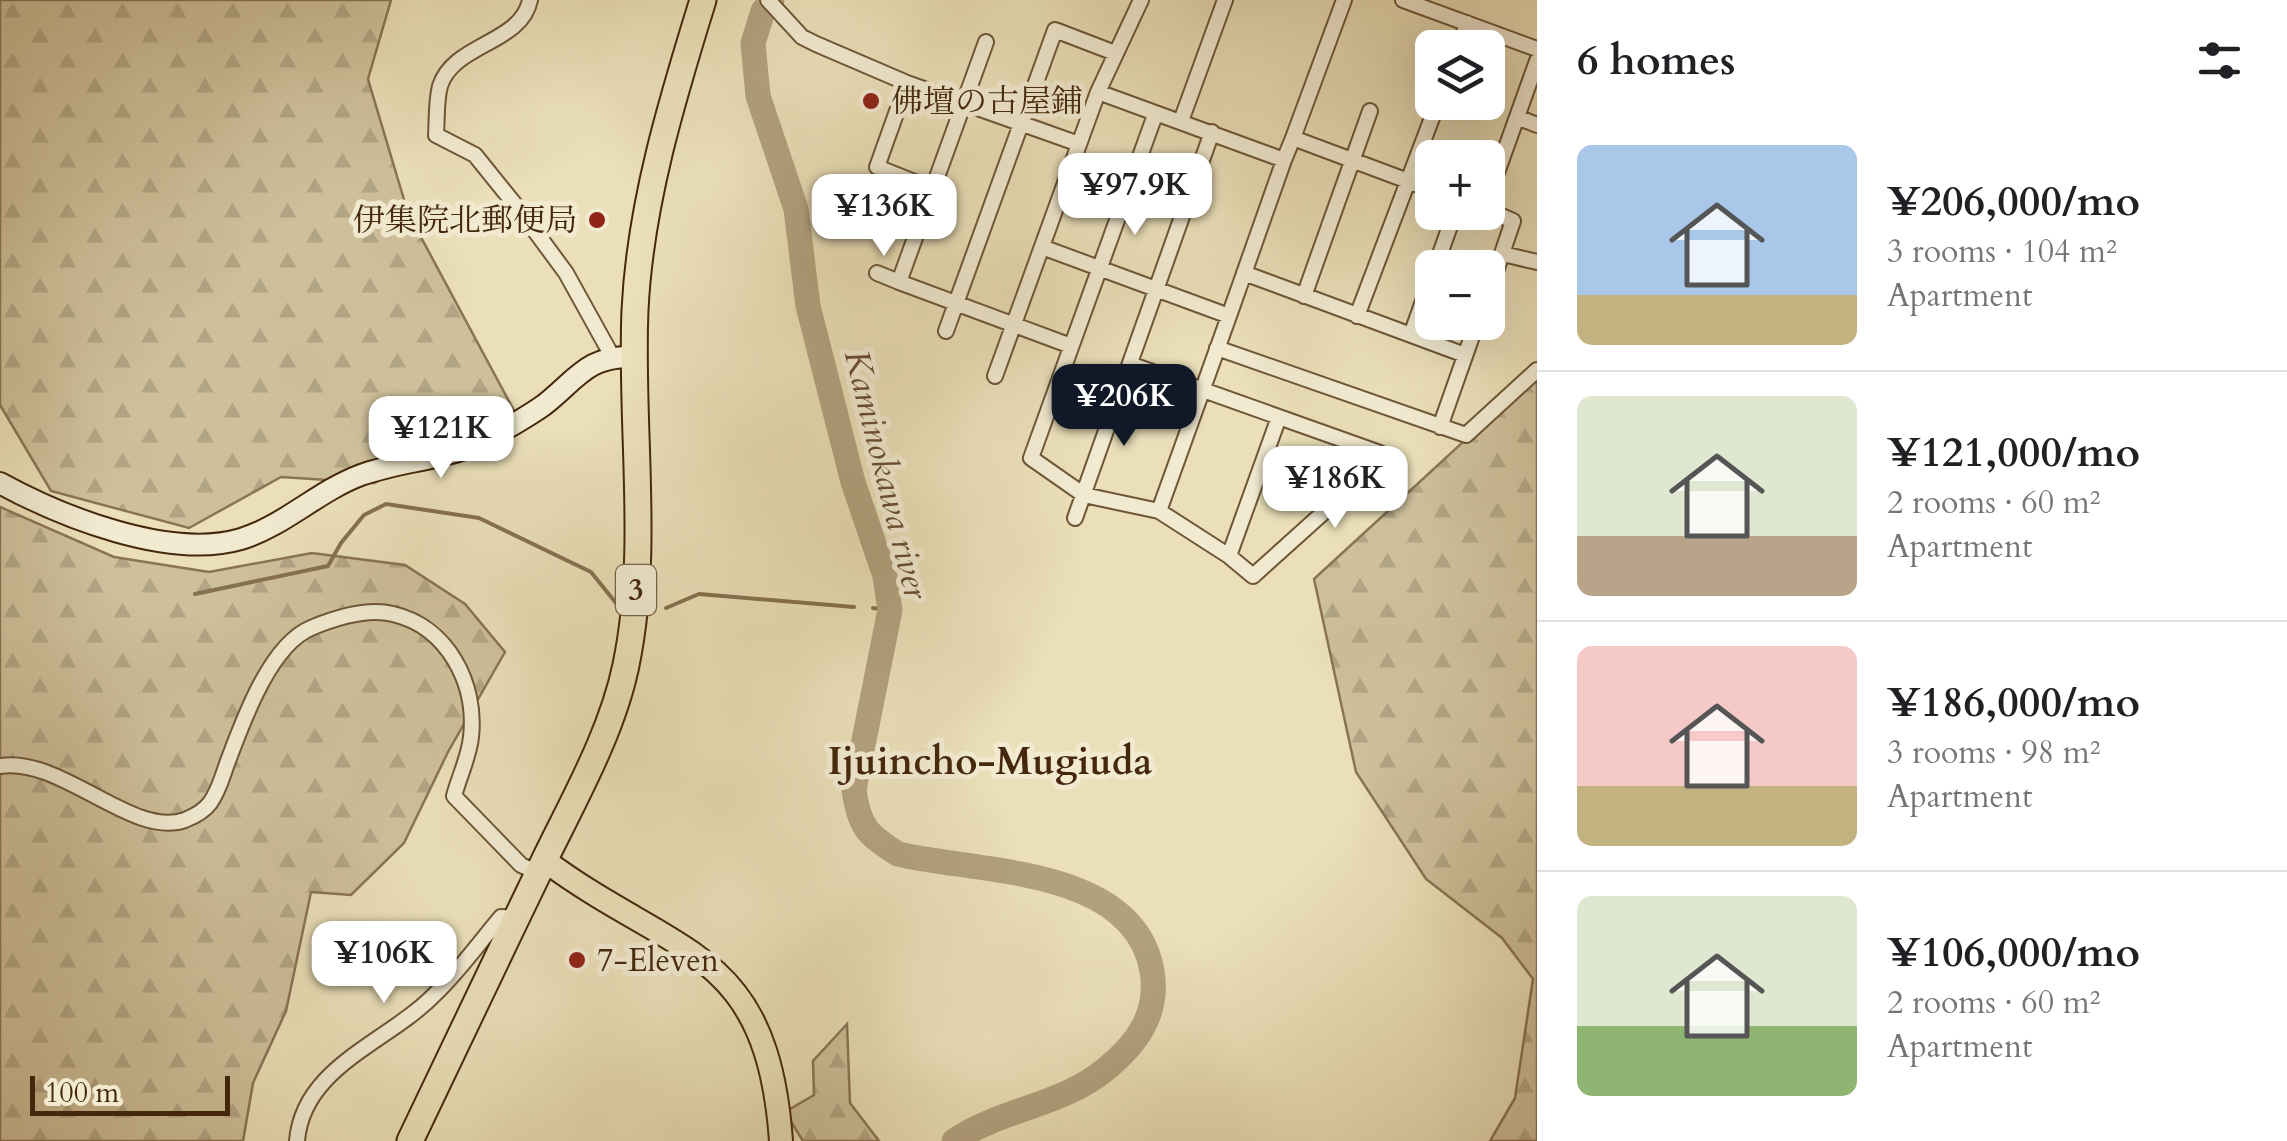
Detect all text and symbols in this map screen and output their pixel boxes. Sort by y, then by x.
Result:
map controls [1415,30,1505,340]
button: layers [1415,30,1505,120]
text: 6 homes [1577,32,1735,89]
icon: filters [2192,33,2247,88]
place label: 佛壇の古屋鋪 [891,80,1083,124]
marker: 佛壇の古屋鋪 [860,90,882,112]
button: + [1415,140,1505,230]
pin: ¥97.9K [1054,153,1216,238]
text: ¥97.9K [1080,163,1190,207]
text: ¥206,000/mo [1887,173,2140,230]
pin: ¥136K [814,174,954,259]
text: ¥136K [834,184,934,228]
icon: home [1657,185,1777,305]
place label: 伊集院北郵便局 [353,199,577,243]
marker: 伊集院北郵便局 [586,209,608,231]
text: 3 rooms · 104 m² [1887,230,2117,274]
button: − [1415,250,1505,340]
text: Apartment [1887,274,2032,318]
water label: Kaminokawa river [832,344,941,606]
pin: ¥206K [1054,364,1194,449]
text: ¥206K [1074,374,1174,418]
pin: ¥121K [371,396,511,481]
text: ¥121K [391,406,491,450]
text: ¥121,000/mo [1887,424,2140,481]
icon: home [1657,436,1777,556]
pin: ¥186K [1265,446,1405,531]
text: ¥186K [1285,456,1385,500]
text: 2 rooms · 60 m² [1887,481,2100,525]
text: Apartment [1887,525,2032,569]
road number: 3 [616,565,656,615]
text: ¥186,000/mo [1887,674,2140,731]
icon: home [1657,686,1777,806]
text: 3 rooms · 98 m² [1887,731,2100,775]
district label: Ijuincho-Mugiuda [828,736,1152,788]
text: Apartment [1887,775,2032,819]
pin: ¥106K [314,921,454,1006]
text: ¥106,000/mo [1887,924,2140,981]
text: ¥106K [334,931,434,975]
icon: home [1657,936,1777,1056]
place label: 7-Eleven [597,939,719,983]
marker: 7-Eleven [566,949,588,971]
text: 2 rooms · 60 m² [1887,981,2100,1025]
text: Apartment [1887,1025,2032,1069]
scale bar [30,1071,230,1116]
text: 100 m [45,1074,119,1112]

